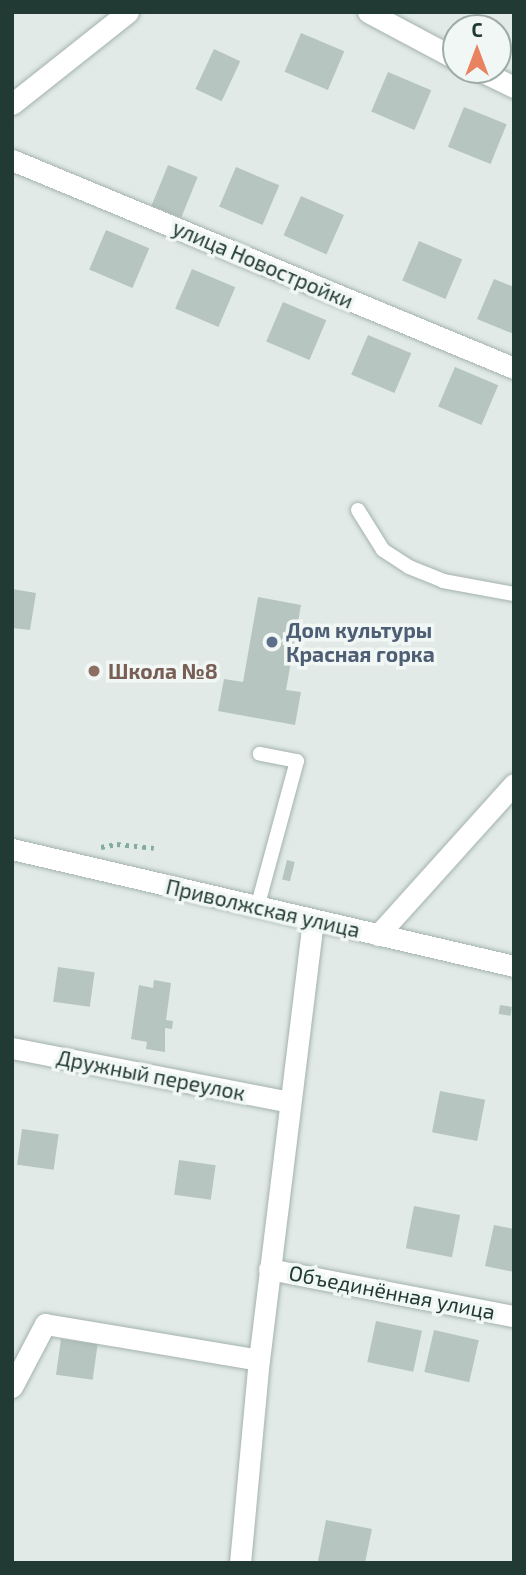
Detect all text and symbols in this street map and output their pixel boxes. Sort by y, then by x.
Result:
north arrow [442,14,512,84]
text: С [471,18,483,41]
street label: улица Новостройки [169,215,357,313]
place label: Дом культуры Красная горка [286,617,435,667]
marker: Дом культуры Красная горка [264,634,280,650]
place label: Школа №8 [108,658,218,684]
marker: Школа №8 [86,663,102,679]
street label: Приволжская улица [164,873,362,943]
street label: Дружный переулок [55,1044,247,1106]
street label: Объединённая улица [287,1260,497,1324]

